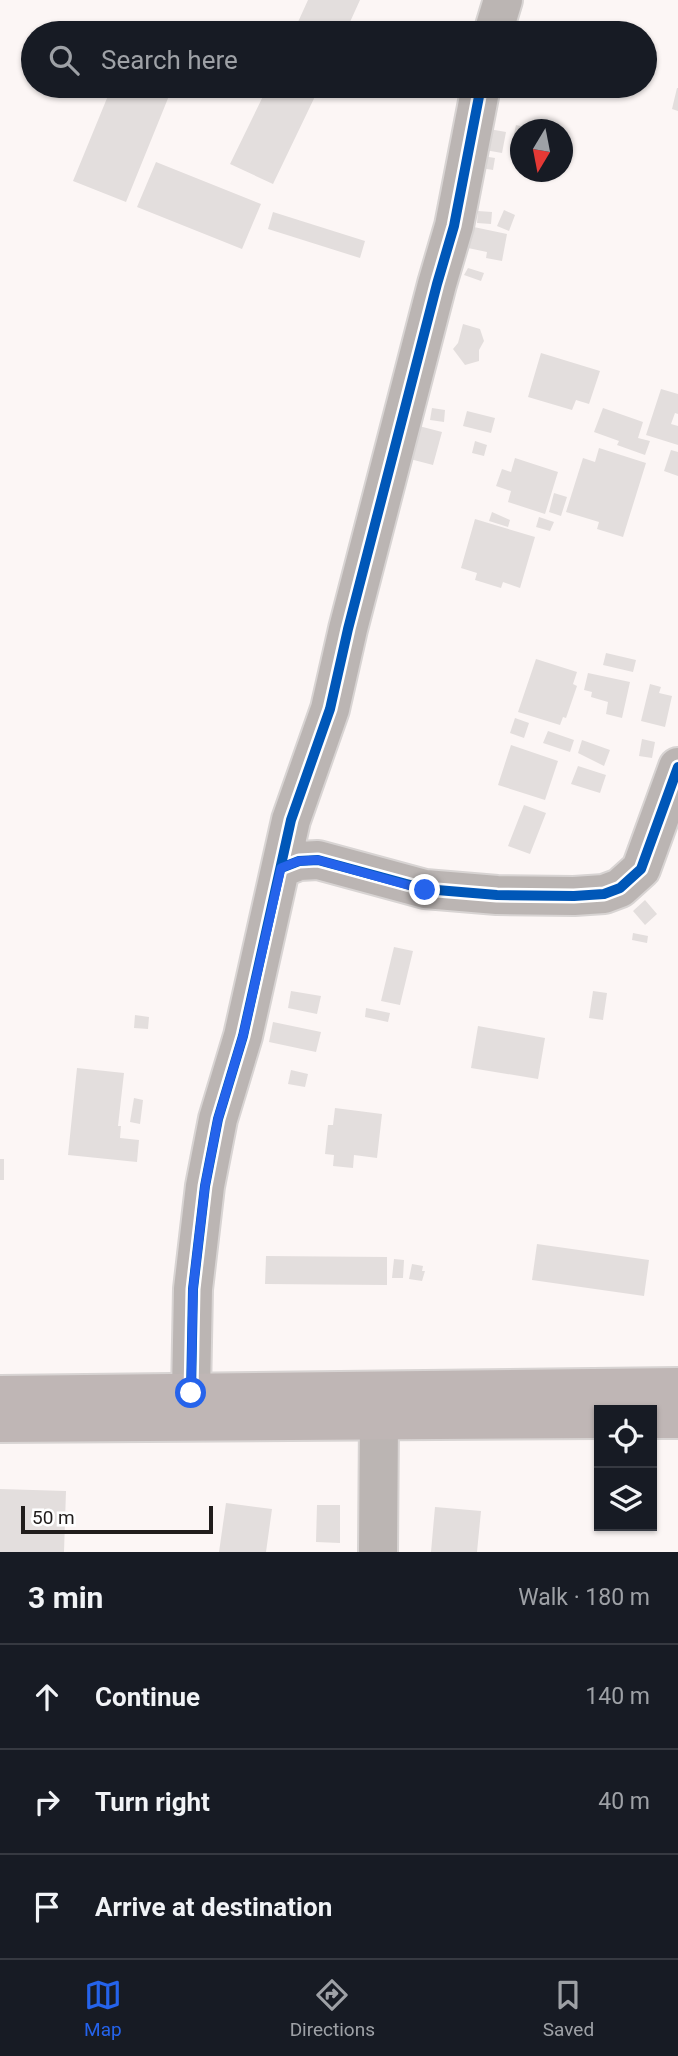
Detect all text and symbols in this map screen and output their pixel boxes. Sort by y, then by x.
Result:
search box [21,21,657,98]
icon: search [45,41,83,79]
text: Search here [101,45,238,75]
north arrow [510,119,573,182]
route end [409,874,440,905]
route start [175,1377,206,1408]
map controls [594,1405,657,1531]
button: locate [594,1405,657,1468]
button: layers [594,1468,657,1531]
scale bar [21,1503,214,1535]
text: 50 m [32,1506,75,1529]
text: 3 min [28,1580,103,1615]
text: Walk · 180 m [518,1584,650,1611]
icon: ahead [28,1678,66,1716]
text: Continue [95,1682,200,1712]
text: 140 m [585,1683,650,1710]
icon: right [28,1783,66,1821]
text: Turn right [95,1787,210,1817]
text: 40 m [598,1788,650,1815]
icon: arrive [28,1888,66,1926]
text: Arrive at destination [95,1892,332,1922]
tab: Map [84,1976,122,2041]
tab: Directions [290,1976,375,2041]
tab: Saved [543,1976,594,2041]

